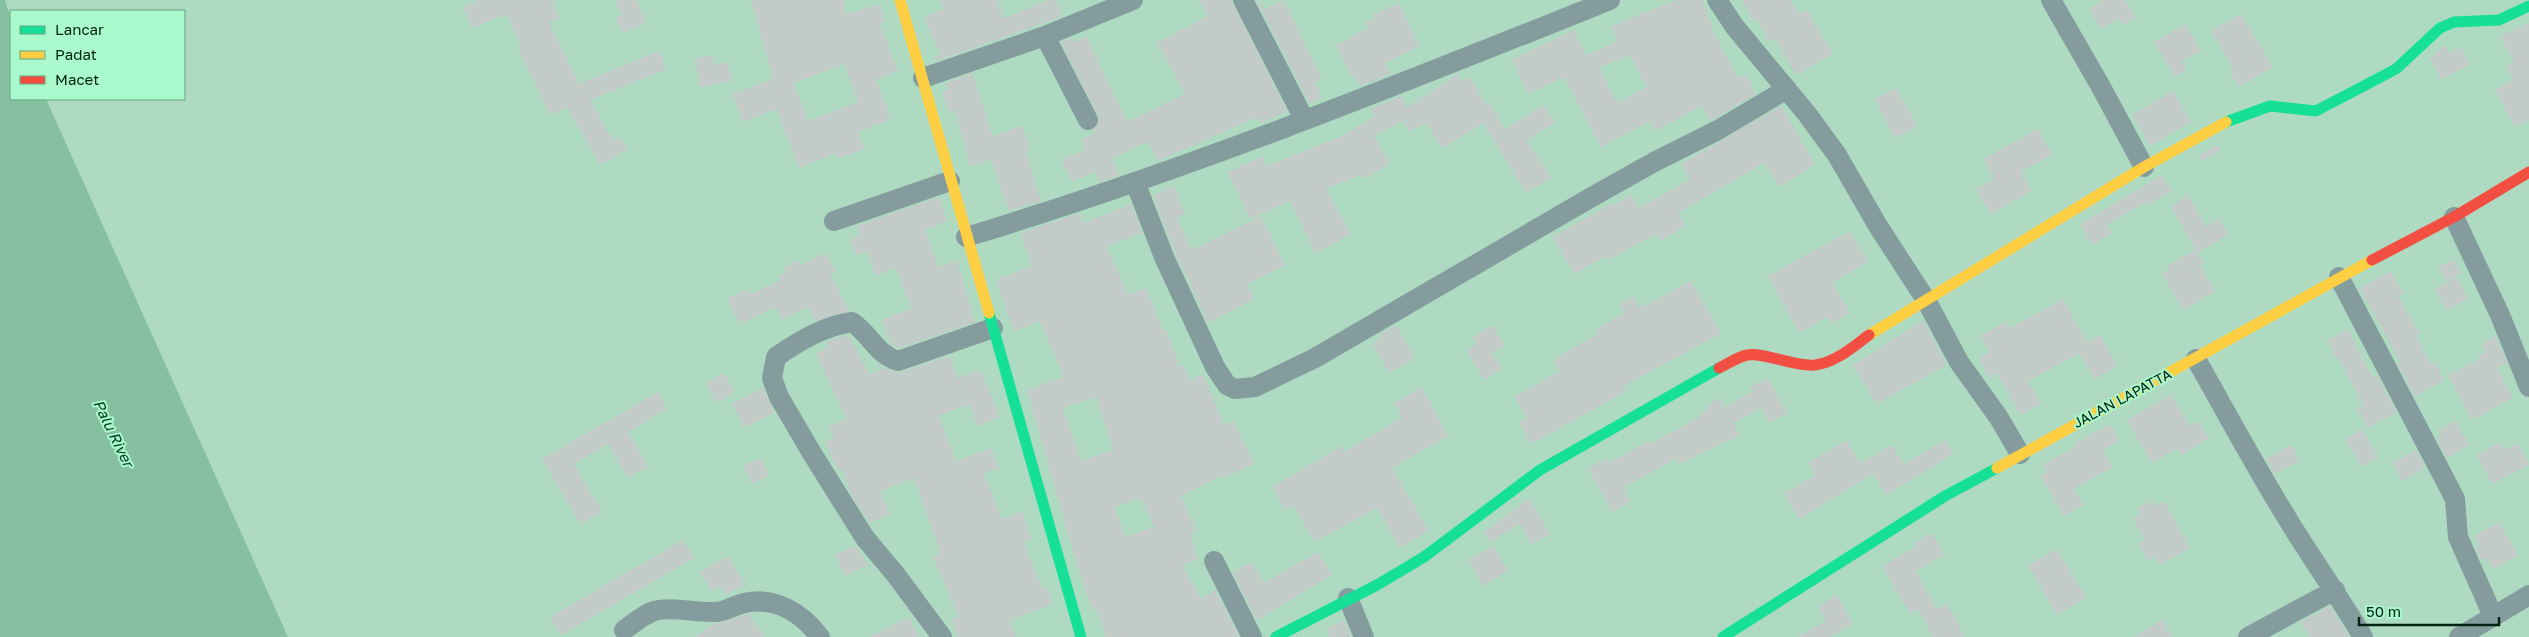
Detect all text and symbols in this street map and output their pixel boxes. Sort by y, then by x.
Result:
legend [10,10,185,100]
text: Lancar [55,20,104,38]
text: Padat [55,45,97,63]
text: Macet [55,70,99,88]
street label: JALAN LAPATTA [2070,365,2175,431]
water label: Palu River [90,396,139,472]
scale bar [2359,594,2499,626]
text: 50 m [2366,602,2401,620]

